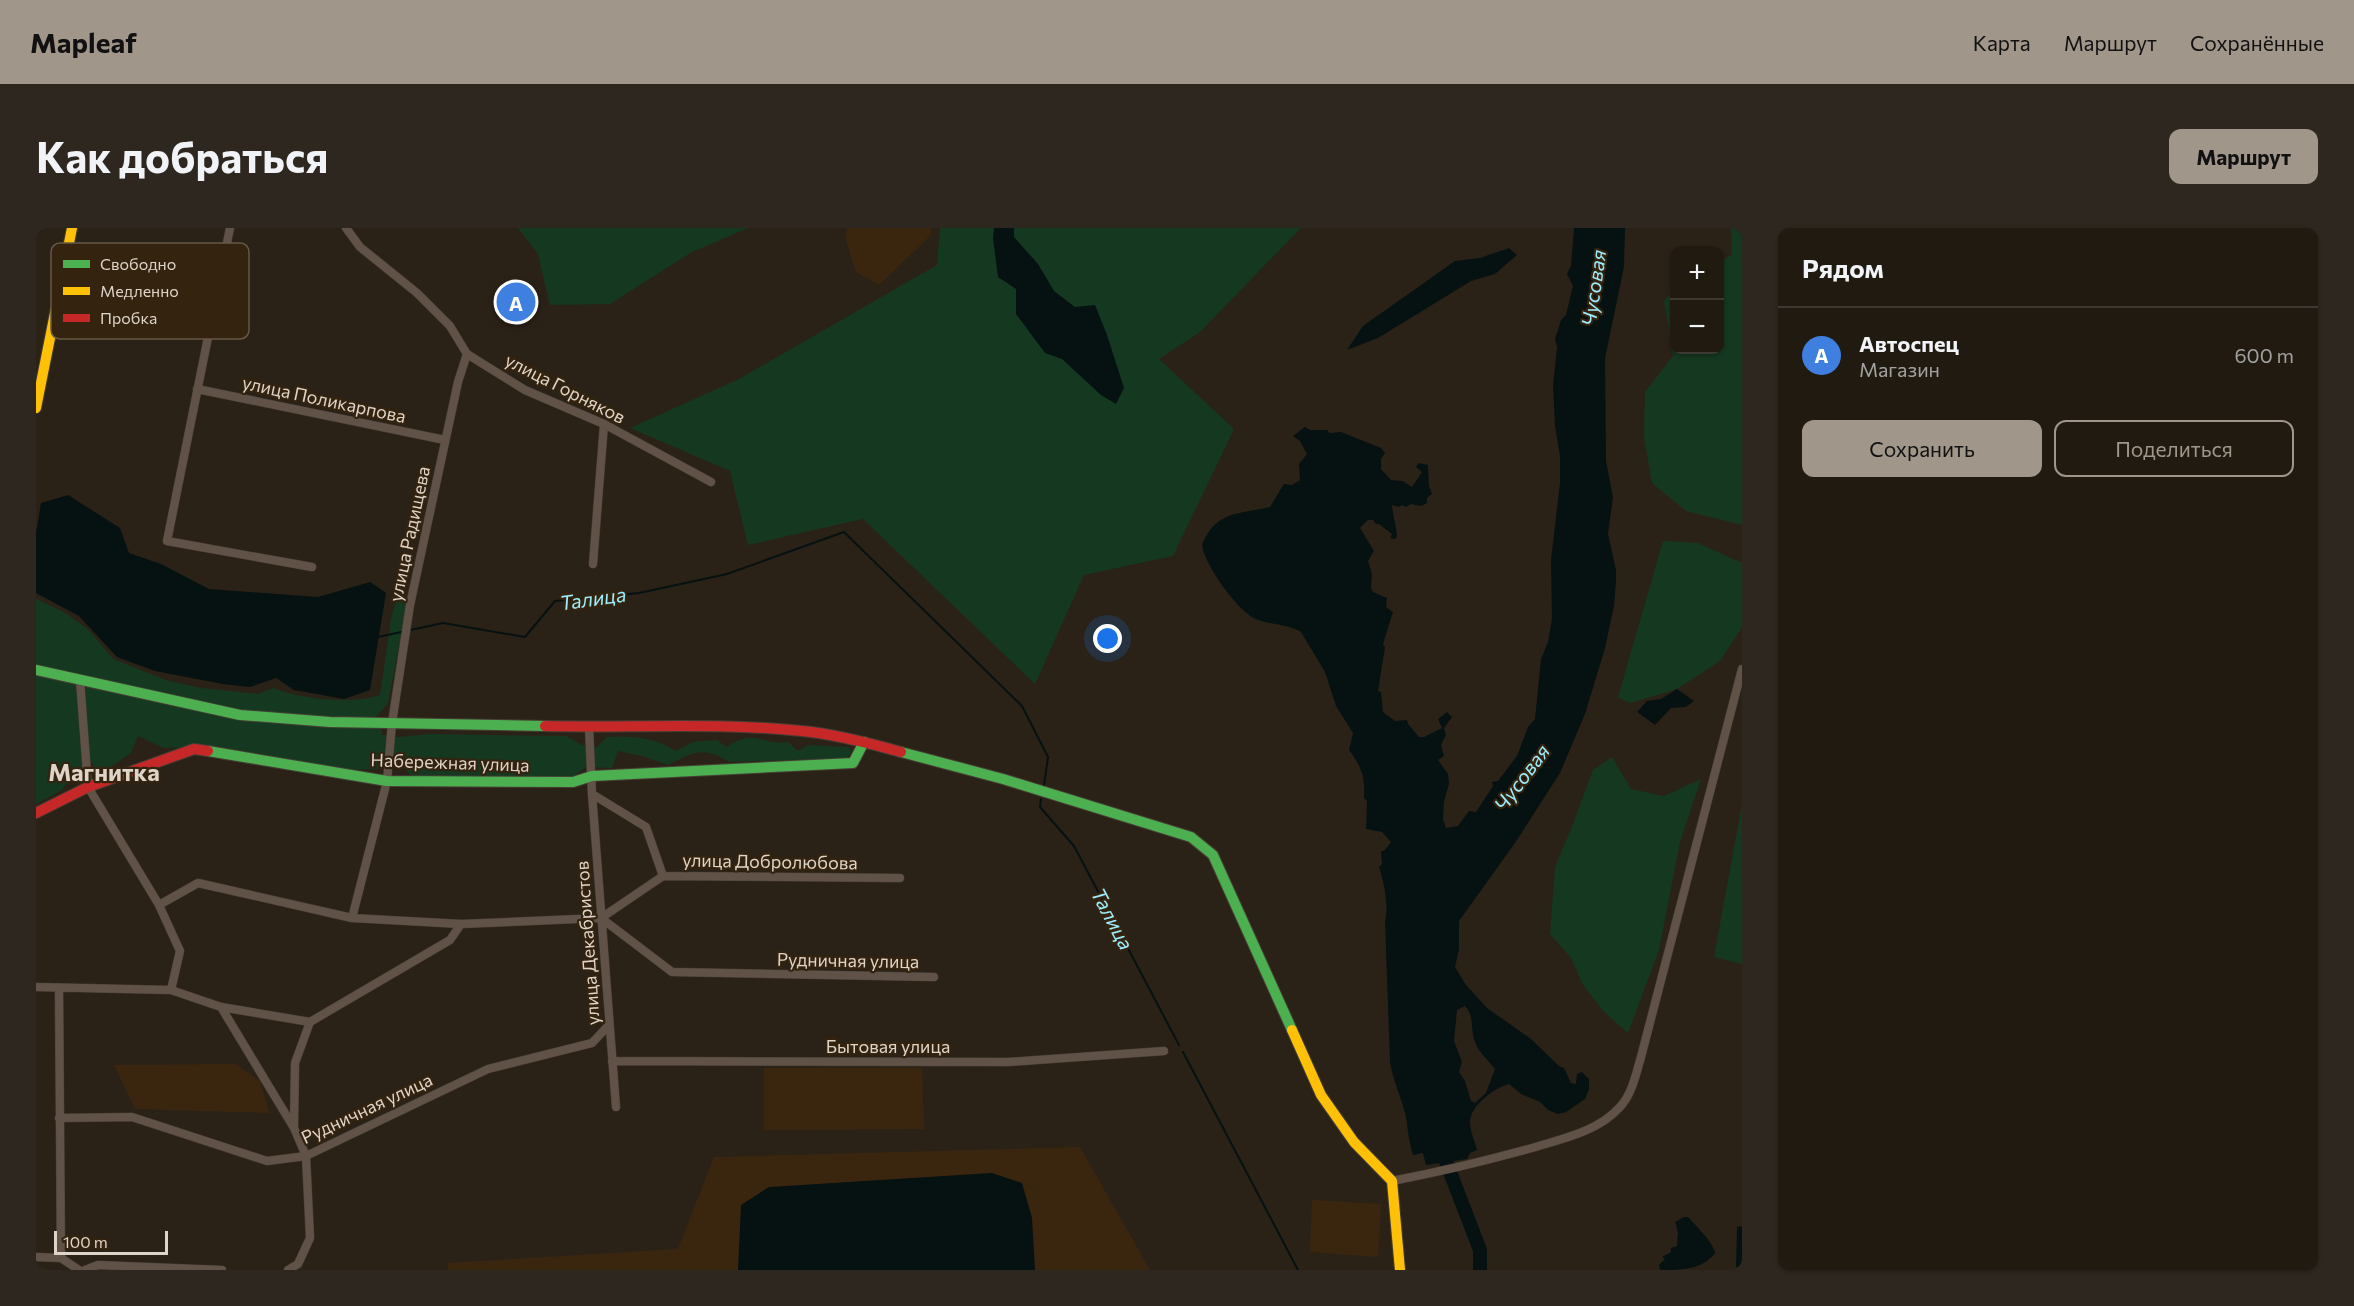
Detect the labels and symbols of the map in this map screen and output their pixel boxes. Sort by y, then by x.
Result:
legend [51,243,249,339]
water label: Чусовая [1576,248,1610,328]
text: Свободно [100,254,176,273]
pin: A [496,280,536,325]
text: Медленно [100,281,179,300]
text: Пробка [100,308,157,327]
street label: улица Горняков [502,348,629,428]
street label: улица Поликарпова [240,371,408,427]
street label: улица Радищева [384,464,434,603]
water label: Талица [558,582,627,615]
your location [1093,624,1122,653]
water label: Чусовая [1488,739,1554,815]
street label: Набережная улица [370,748,530,776]
district label: Магнитка [48,757,160,786]
street label: улица Добролюбова [682,848,858,874]
street label: улица Декабристов [570,860,604,1026]
water label: Талица [1087,884,1139,954]
street label: Рудничная улица [777,948,919,972]
street label: Бытовая улица [826,1035,950,1057]
street label: Рудничная улица [297,1068,436,1148]
scale bar [54,1228,168,1256]

